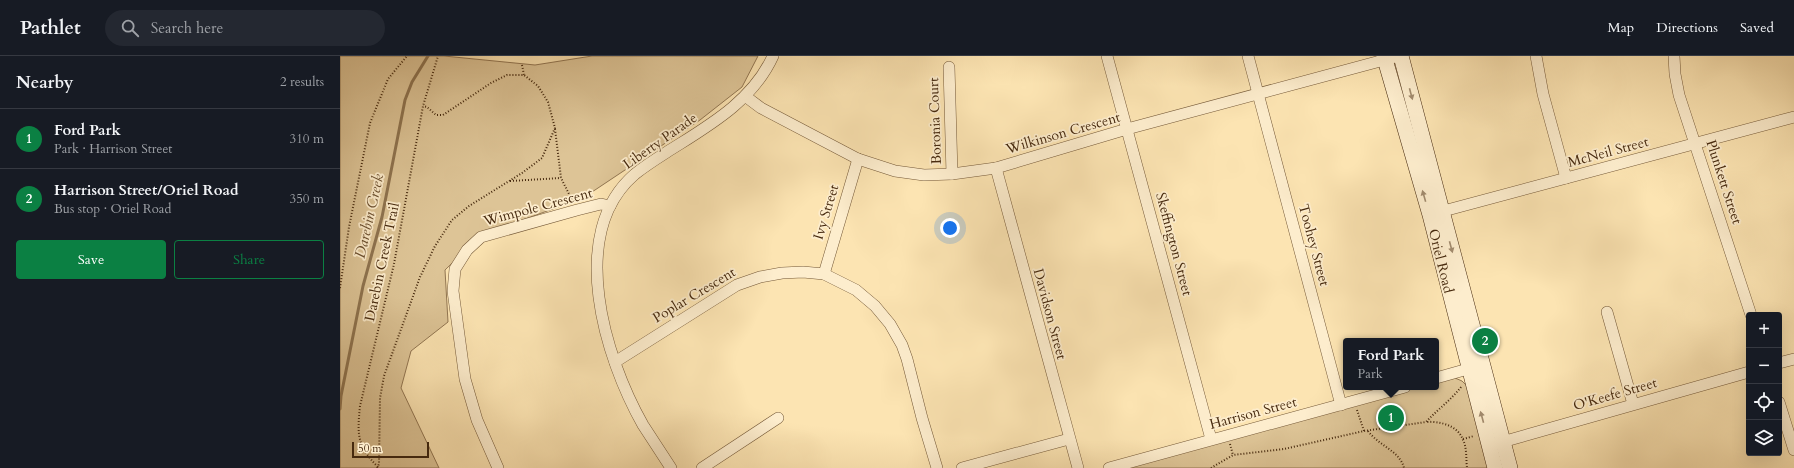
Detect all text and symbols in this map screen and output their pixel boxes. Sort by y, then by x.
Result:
search box [105,10,385,46]
text: Pathlet [20,15,81,41]
icon: search [119,17,141,39]
text: Search here [151,18,223,38]
text: Map [1608,18,1634,37]
text: Directions [1656,18,1718,37]
text: Saved [1740,18,1774,37]
text: Nearby [16,71,73,94]
text: 2 results [280,73,324,91]
street label: Boronia Court [924,77,946,165]
one-way arrow [1408,88,1414,100]
street label: Wilkinson Crescent [1003,107,1123,159]
street label: Liberty Parade [619,108,701,174]
text: Ford Park [54,120,121,140]
text: 1 [26,130,32,148]
text: 310 m [290,130,324,148]
street label: McNeil Street [1566,132,1651,172]
street label: Plunkett Street [1701,137,1747,227]
text: Park · Harrison Street [54,140,172,158]
water label: Darebin Creek [350,171,389,260]
text: Harrison Street/Oriel Road [54,180,238,200]
street label: Ivy Street [809,182,844,242]
street label: Wimpole Crescent [481,183,595,231]
text: 2 [26,190,32,208]
text: 350 m [290,190,324,208]
street label: Skeffington Street [1151,190,1197,298]
one-way arrow [1421,190,1427,202]
text: Bus stop · Oriel Road [54,200,171,218]
street label: Darebin Creek Trail [360,201,404,323]
street label: Toohey Street [1294,202,1334,289]
your location [940,218,960,238]
street label: Oriel Road [1424,227,1458,296]
button: Save [16,240,166,279]
button: Share [174,240,324,279]
one-way arrow [1448,241,1454,253]
street label: Poplar Crescent [649,262,740,327]
street label: Davidson Street [1029,266,1071,362]
map controls [1746,312,1782,456]
button: + [1746,312,1782,348]
pin: 2 [1472,326,1498,356]
popup [1343,338,1439,390]
text: Ford Park [1358,345,1424,365]
button: − [1746,348,1782,384]
text: Park [1358,365,1383,383]
street label: O'Keefe Street [1571,373,1660,415]
button: locate [1746,384,1782,420]
street label: Harrison Street [1207,392,1299,434]
pin: 1 [1378,403,1404,433]
one-way arrow [1478,410,1484,423]
button: layers [1746,420,1782,456]
scale bar [352,440,429,459]
text: 50 m [358,441,382,456]

